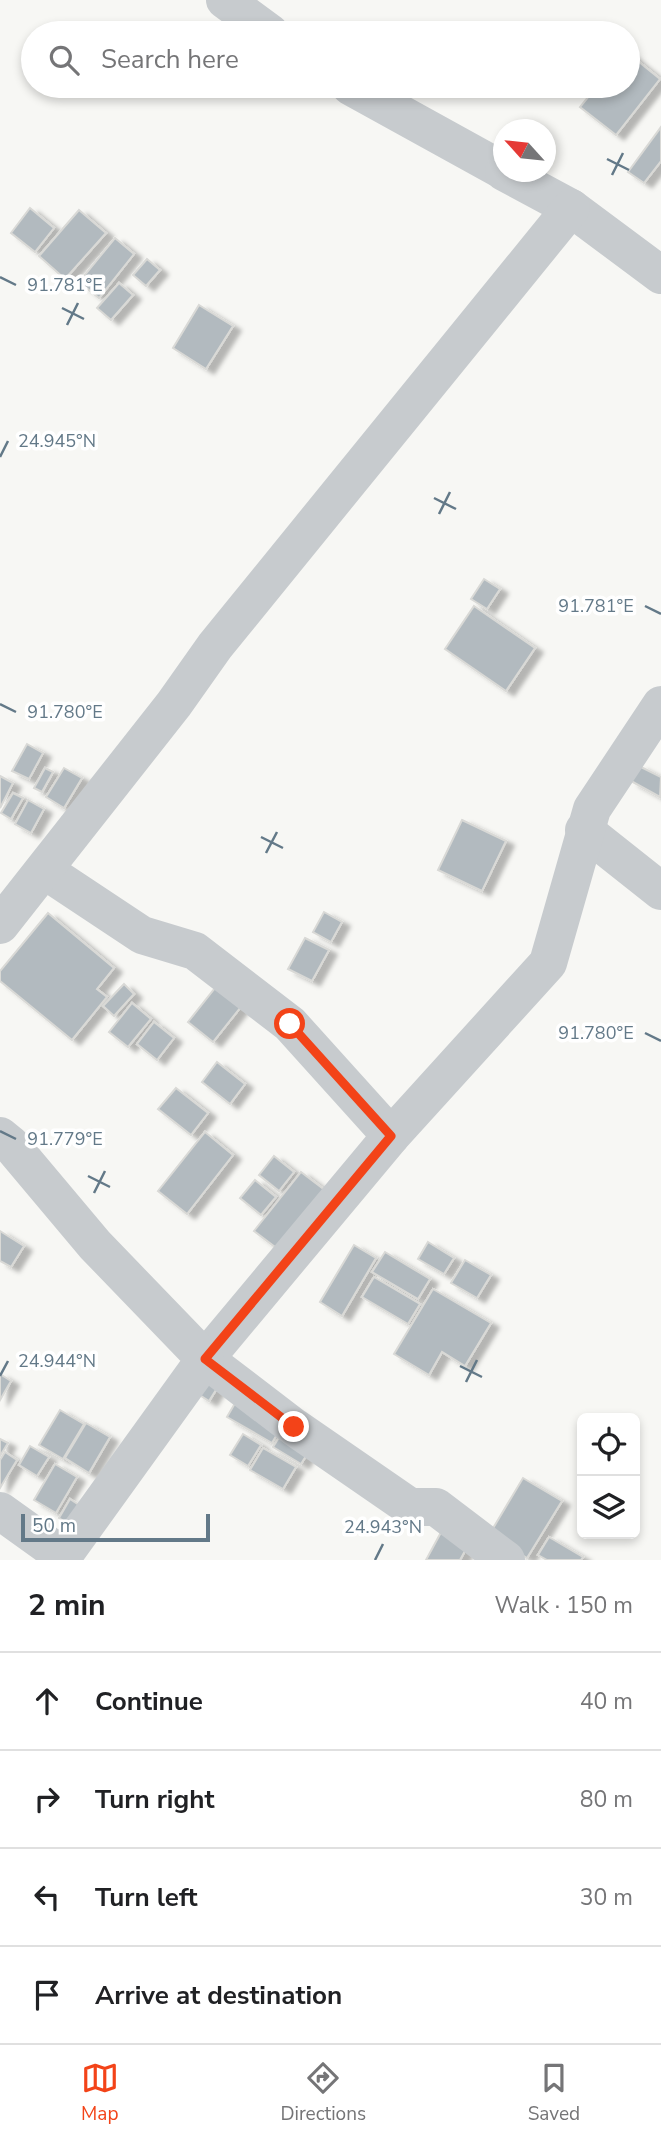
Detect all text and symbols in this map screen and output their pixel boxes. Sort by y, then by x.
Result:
search box [21,21,640,98]
icon: search [45,41,83,79]
text: Search here [101,42,239,77]
north arrow [493,119,556,182]
text: 91.781°E [27,273,103,297]
text: 24.945°N [18,429,96,453]
text: 91.781°E [558,594,634,618]
text: 91.780°E [27,700,103,724]
route start [274,1008,305,1039]
text: 91.780°E [558,1021,634,1045]
text: 91.779°E [27,1127,103,1151]
text: 24.944°N [18,1349,96,1373]
route end [278,1411,309,1442]
map controls [577,1413,640,1539]
button: locate [577,1413,640,1476]
button: layers [577,1476,640,1539]
scale bar [21,1511,210,1543]
text: 50 m [32,1513,76,1539]
text: 24.943°N [344,1515,422,1539]
text: 2 min [28,1585,106,1626]
text: Walk · 150 m [494,1590,633,1621]
icon: ahead [28,1682,66,1720]
text: Continue [95,1684,203,1719]
text: 40 m [580,1686,633,1717]
icon: right [28,1780,66,1818]
text: Turn right [95,1782,214,1817]
text: 80 m [580,1784,633,1815]
icon: left [28,1878,66,1916]
text: Turn left [95,1880,198,1915]
text: 30 m [580,1882,633,1913]
icon: arrive [28,1976,66,2014]
text: Arrive at destination [95,1978,342,2013]
tab: Map [81,2059,119,2127]
tab: Directions [280,2059,366,2127]
tab: Saved [528,2059,580,2127]

